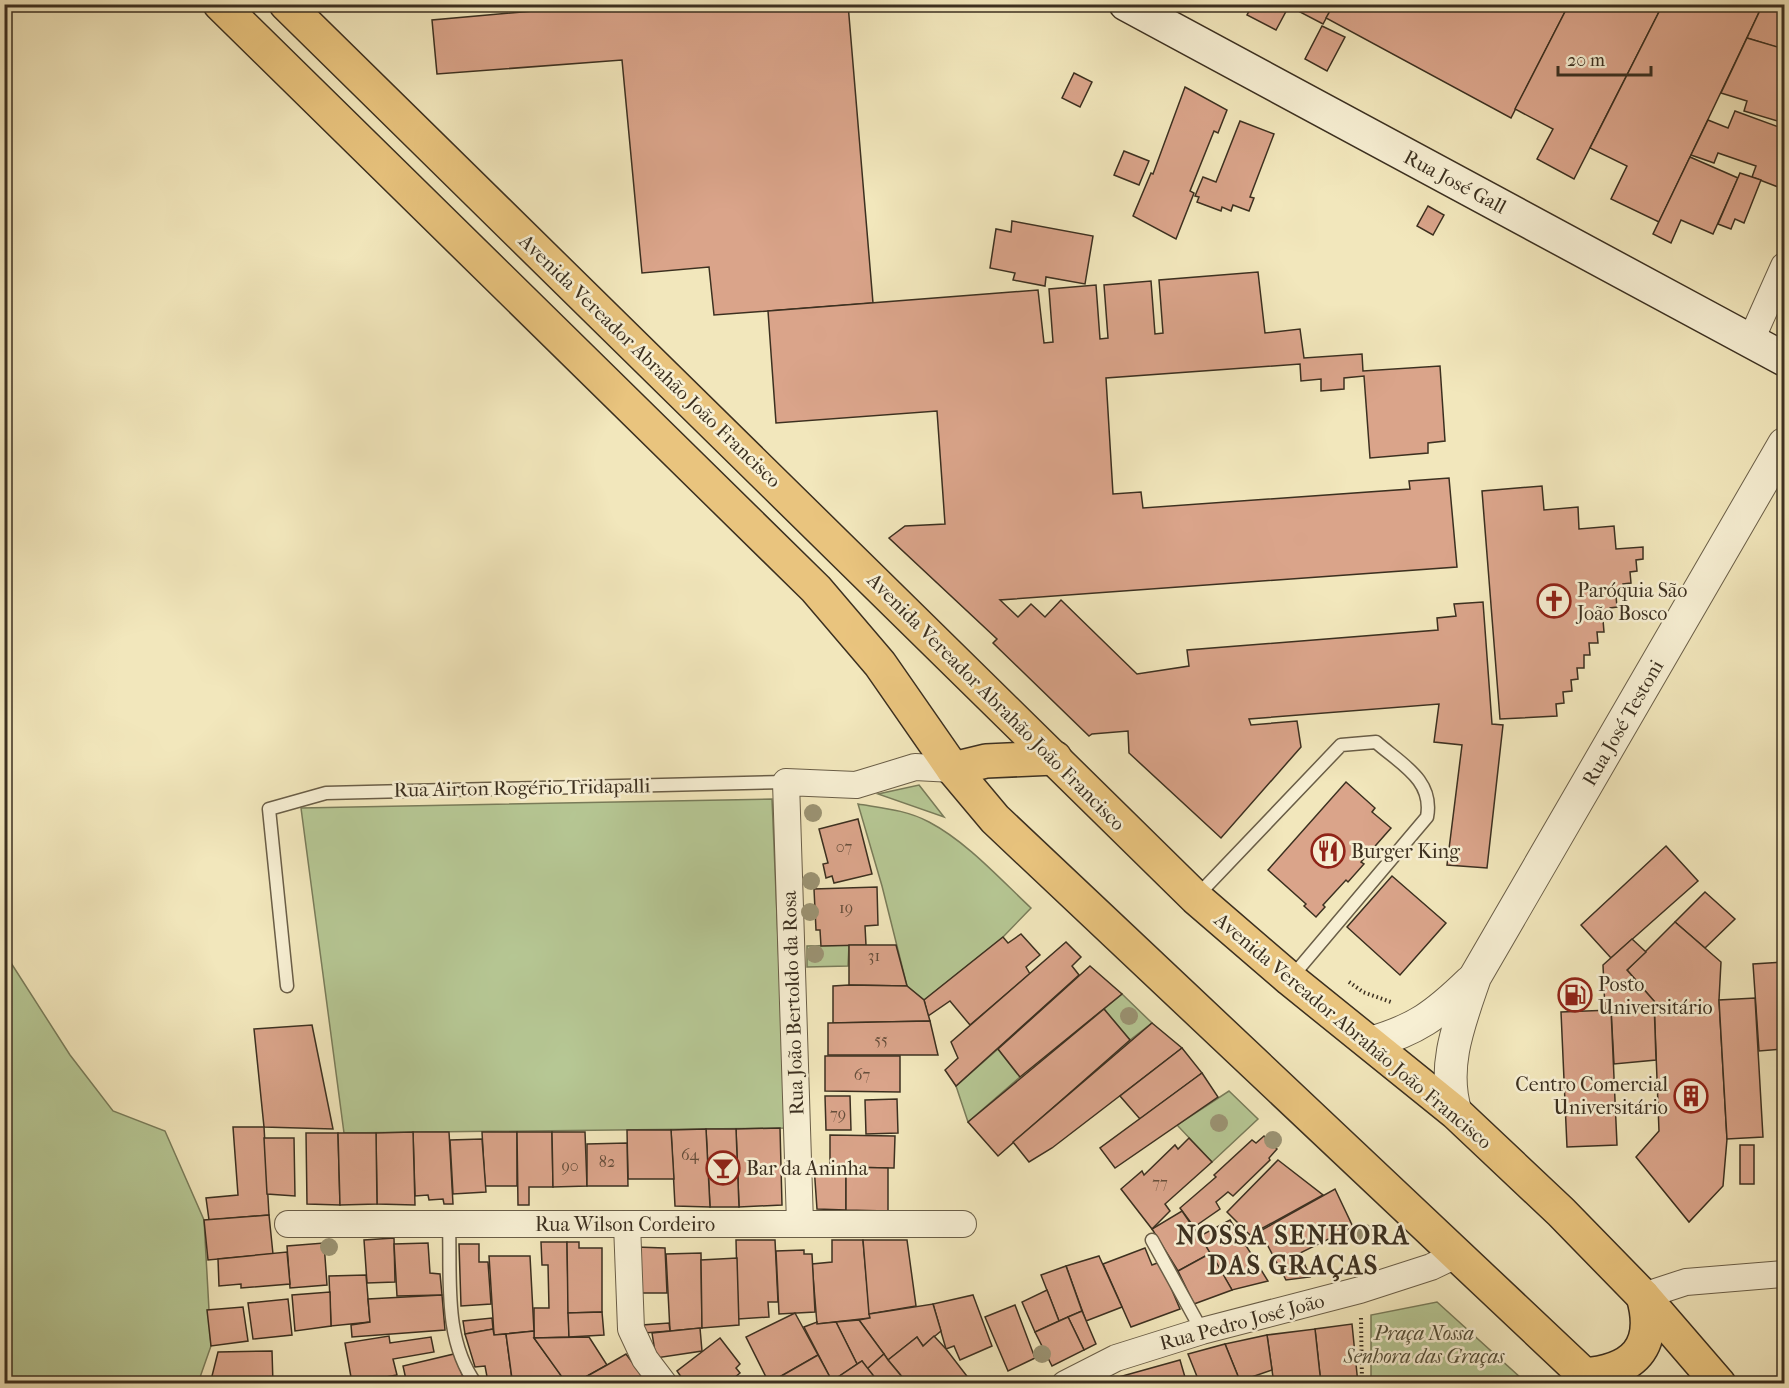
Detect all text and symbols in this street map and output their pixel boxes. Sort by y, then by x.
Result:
scale bar [1558,39,1651,77]
text: 20 m [1567,50,1605,71]
street label: Rua José Gall [1400,145,1510,219]
street label: Avenida Vereador Abrahão João Francisco [514,229,786,493]
street label: Avenida Vereador Abrahão João Francisco [862,568,1130,836]
place label: Paróquia São João Bosco [1575,579,1688,625]
church icon: Paróquia São João Bosco [1536,583,1572,619]
street label: Rua José Testoni [1578,656,1668,790]
street label: Rua Airton Rogério Tridapalli [393,774,651,802]
restaurant icon: Burger King [1310,833,1346,869]
house number: 07 [836,837,853,856]
place label: Burger King [1351,840,1460,863]
street label: Rua João Bertoldo da Rosa [778,890,808,1116]
house number: 19 [839,898,853,917]
street label: Avenida Vereador Abrahão João Francisco [1209,908,1496,1154]
house number: 31 [868,946,880,965]
place label: Posto Universitário [1598,973,1713,1019]
fuel station icon: Posto Universitário [1557,977,1593,1013]
house number: 55 [874,1030,888,1049]
house number: 67 [854,1065,870,1084]
place label: Centro Comercial Universitário [1515,1073,1668,1119]
building icon: Centro Comercial Universitário [1673,1078,1709,1114]
house number: 79 [830,1104,846,1123]
house number: 64 [681,1145,700,1164]
bar icon: Bar da Aninha [705,1150,741,1186]
house number: 82 [599,1152,615,1171]
house number: 90 [561,1156,579,1175]
place label: Bar da Aninha [746,1157,869,1180]
house number: 77 [1152,1173,1168,1192]
street label: Rua Wilson Cordeiro [535,1213,715,1236]
district label: NOSSA SENHORA DAS GRAÇAS [1176,1220,1410,1282]
street label: Rua Pedro José João [1157,1289,1327,1355]
park label: Praça Nossa Senhora das Graças [1343,1322,1505,1368]

